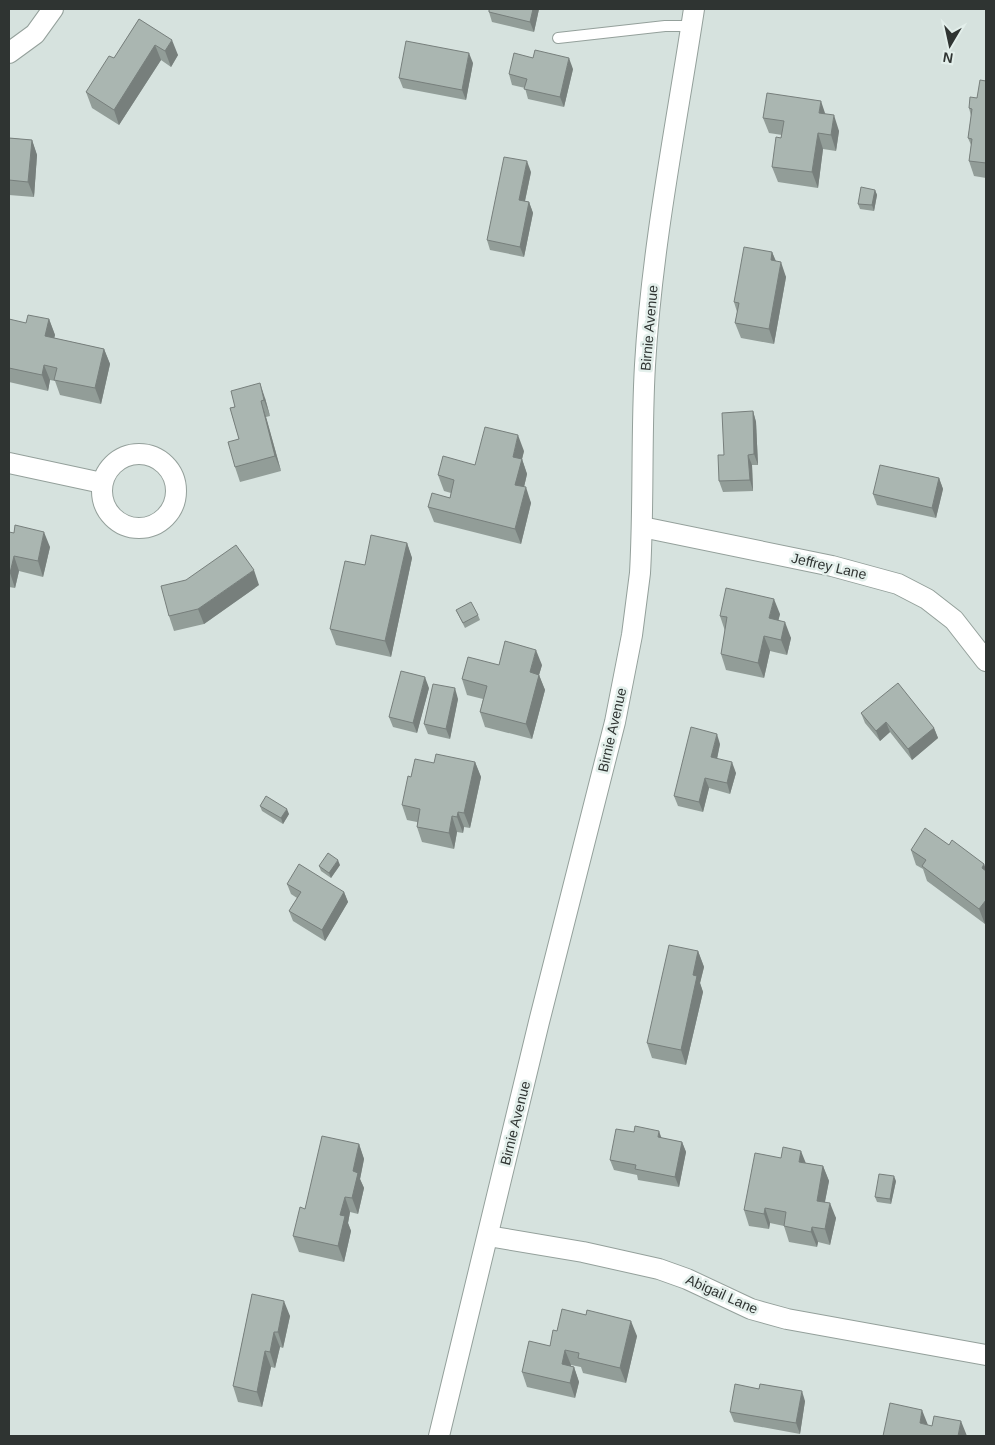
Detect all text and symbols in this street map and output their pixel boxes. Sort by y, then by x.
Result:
north arrow [925,20,975,70]
text: N [942,49,954,67]
street label: Birnie Avenue [637,284,661,372]
street label: Jeffrey Lane [790,550,868,582]
street label: Birnie Avenue [595,686,630,774]
street label: Birnie Avenue [497,1079,533,1167]
street label: Abigail Lane [684,1271,761,1317]

